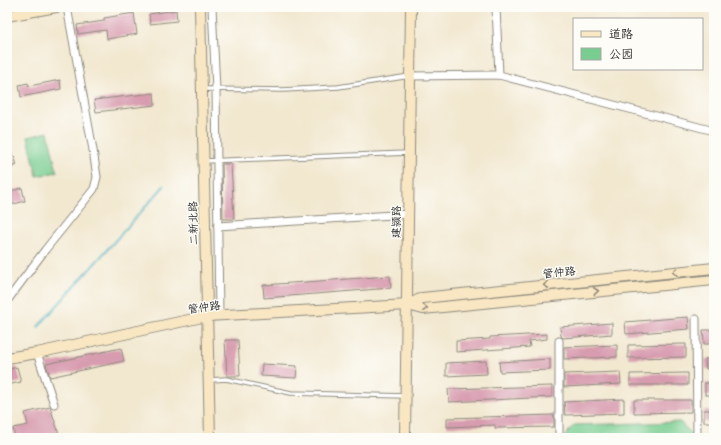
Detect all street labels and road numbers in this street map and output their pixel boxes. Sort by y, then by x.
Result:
street label: 二新北路 [187,201,200,245]
street label: 建颍路 [390,205,403,239]
street label: 管仲路 [542,264,576,281]
street label: 管仲路 [187,299,221,316]

